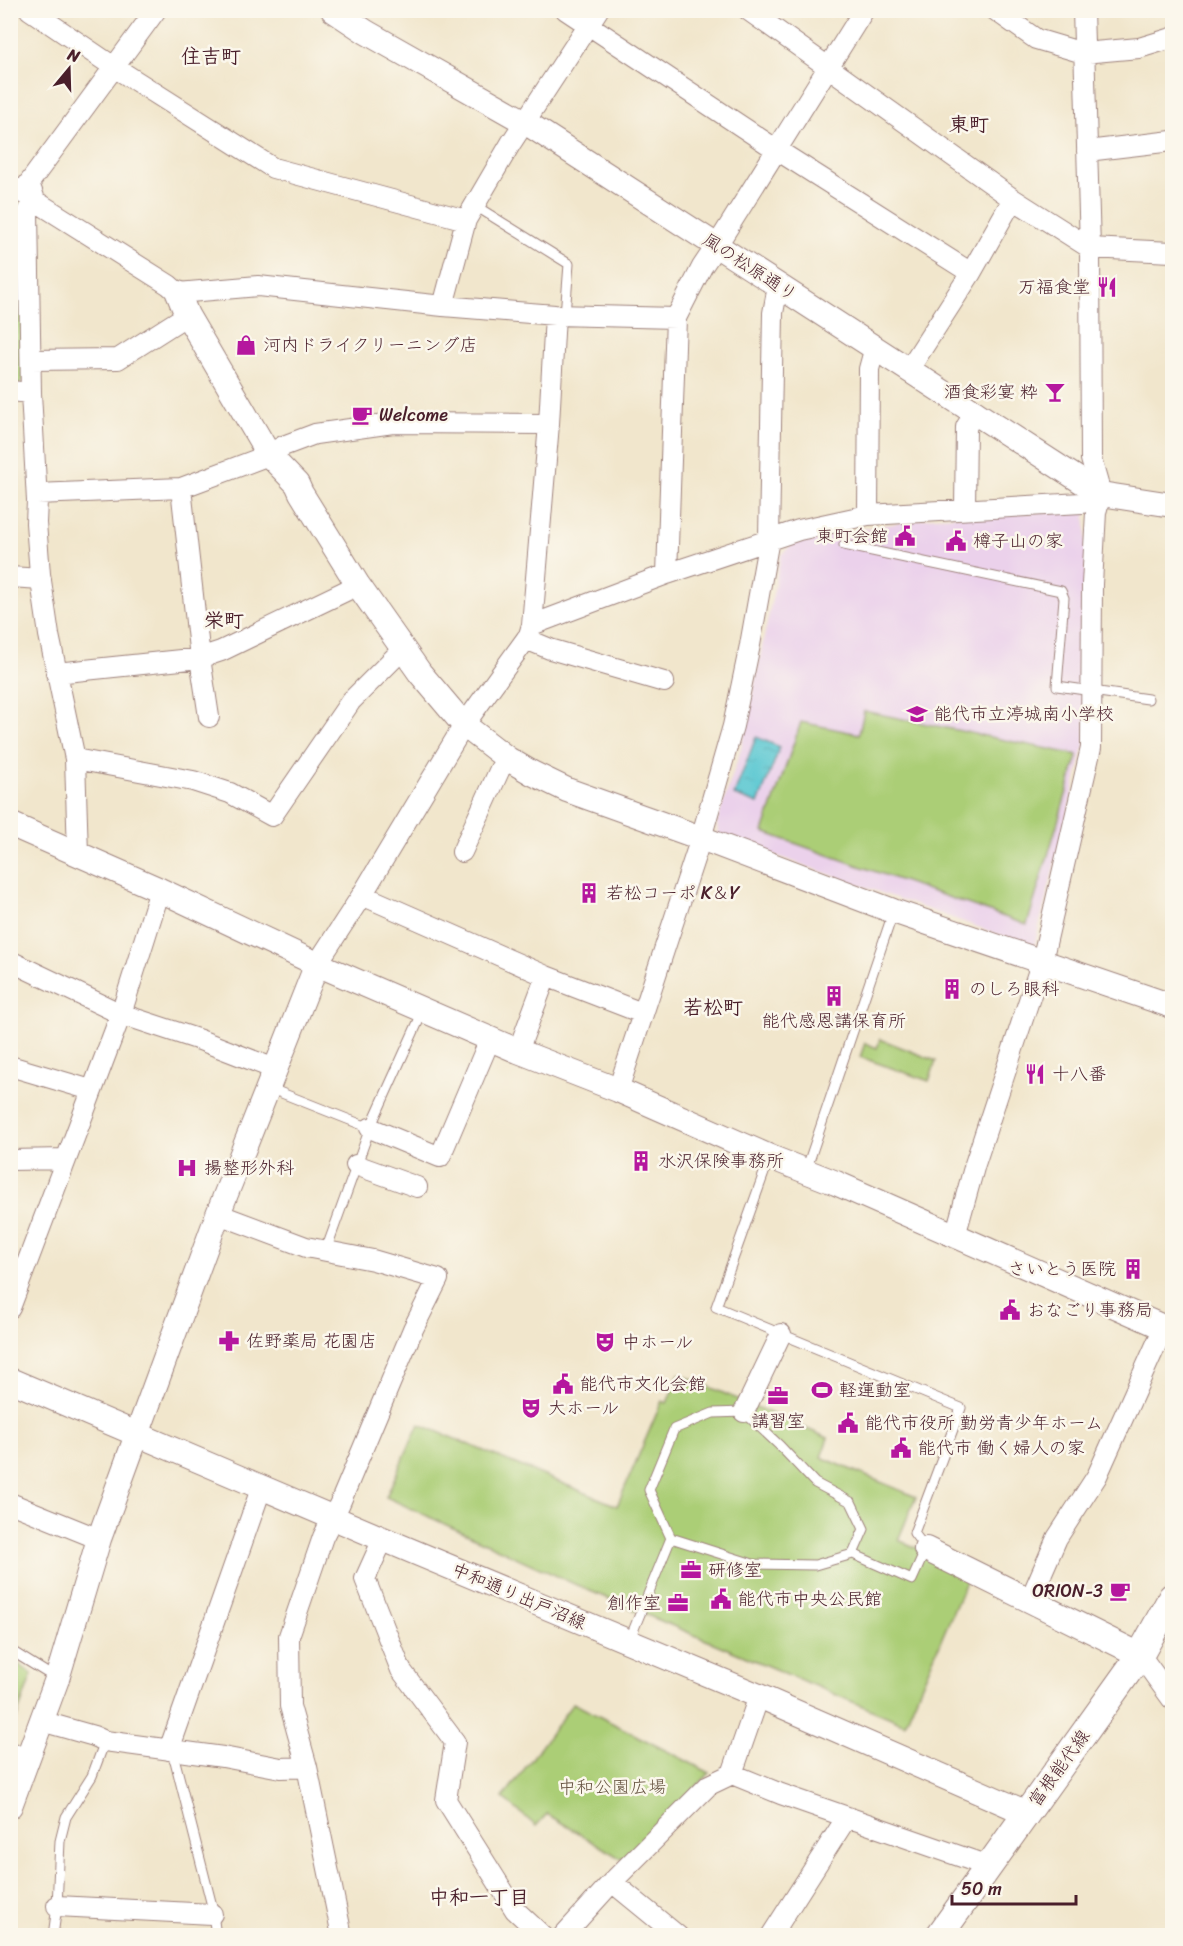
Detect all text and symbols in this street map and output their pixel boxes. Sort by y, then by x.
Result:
north arrow [39,39,99,99]
text: N [63,39,85,71]
district label: 住吉町 [181,39,241,74]
district label: 東町 [949,107,989,142]
street label: 風の松原通り [696,224,804,310]
place label: 万福食堂 [1018,271,1090,303]
restaurant icon: 万福食堂 [1095,275,1119,299]
place label: 河内ドライクリーニング店 [263,329,478,361]
shop icon: 河内ドライクリーニング店 [234,333,258,357]
place label: 酒食彩宴 粋 [943,376,1038,408]
bar icon: 酒食彩宴 粋 [1043,380,1067,404]
place label: Welcome [379,399,448,431]
cafe icon: Welcome [350,403,374,427]
place label: 東町会館 [816,520,888,552]
public building icon: 東町会館 [893,524,917,548]
place label: 樽子山の家 [973,525,1063,557]
public building icon: 樽子山の家 [944,529,968,553]
district label: 栄町 [204,603,244,638]
place label: 能代市立渟城南小学校 [934,698,1114,730]
school or university icon: 能代市立渟城南小学校 [905,702,929,726]
place label: 若松コーポ K＆Y [606,877,741,909]
building icon: 若松コーポ K＆Y [577,881,601,905]
place label: のしろ眼科 [969,973,1059,1005]
building icon: のしろ眼科 [940,977,964,1001]
building icon: 能代感恩講保育所 [822,984,846,1008]
district label: 若松町 [683,990,743,1025]
place label: 能代感恩講保育所 [762,1005,906,1037]
place label: 十八番 [1052,1058,1106,1090]
restaurant icon: 十八番 [1023,1062,1047,1086]
place label: 水沢保険事務所 [658,1145,784,1177]
building icon: 水沢保険事務所 [629,1149,653,1173]
place label: 揚整形外科 [204,1152,294,1184]
hospital icon: 揚整形外科 [175,1156,199,1180]
place label: さいとう医院 [1008,1253,1116,1285]
building icon: さいとう医院 [1121,1257,1145,1281]
place label: おなごり事務局 [1027,1294,1153,1326]
public building icon: おなごり事務局 [998,1298,1022,1322]
place label: 佐野薬局 花園店 [246,1325,377,1357]
place label: 中ホール [622,1326,693,1358]
pharmacy icon: 佐野薬局 花園店 [217,1329,241,1353]
theatre icon: 中ホール [593,1330,617,1354]
place label: 能代市文化会館 [580,1368,706,1400]
public building icon: 能代市文化会館 [551,1372,575,1396]
place label: 軽運動室 [839,1374,911,1406]
sports icon: 軽運動室 [810,1378,834,1402]
office icon: 講習室 [766,1384,790,1408]
place label: 大ホール [548,1392,619,1424]
theatre icon: 大ホール [519,1396,543,1420]
place label: 講習室 [751,1405,805,1437]
place label: 能代市役所 勤労青少年ホーム [865,1407,1103,1439]
public building icon: 能代市役所 勤労青少年ホーム [836,1411,860,1435]
place label: 能代市 働く婦人の家 [918,1432,1085,1464]
public building icon: 能代市 働く婦人の家 [889,1436,913,1460]
street label: 中和通り出戸沼線 [446,1553,592,1639]
place label: 研修室 [708,1554,762,1586]
office icon: 研修室 [679,1558,703,1582]
place label: ORION-3 [1032,1575,1103,1607]
cafe icon: ORION-3 [1108,1579,1132,1603]
place label: 能代市中央公民館 [738,1583,882,1615]
place label: 創作室 [607,1587,661,1619]
public building icon: 能代市中央公民館 [709,1587,733,1611]
office icon: 創作室 [666,1591,690,1615]
street label: 富根能代線 [1020,1722,1098,1814]
park label: 中和公園広場 [558,1771,666,1803]
scale bar [952,1868,1076,1906]
text: 50 m [961,1873,1002,1905]
district label: 中和一丁目 [429,1880,529,1915]

